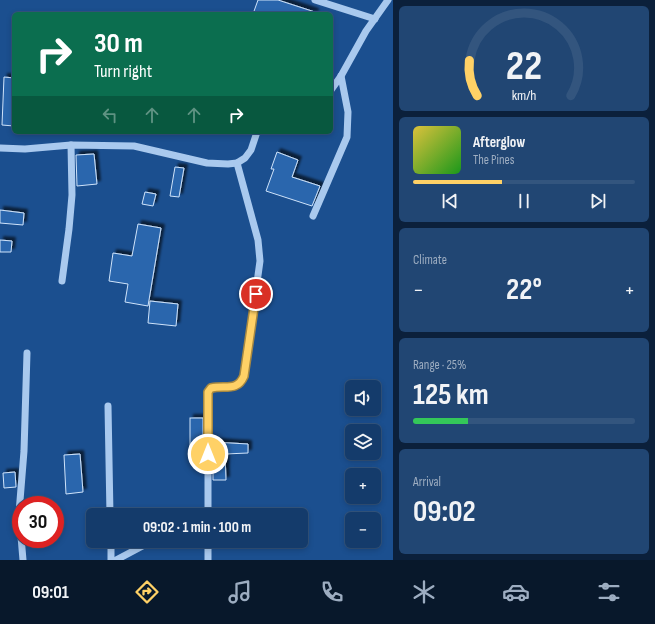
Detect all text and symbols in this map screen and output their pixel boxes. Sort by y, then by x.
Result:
text: 30 m [94,27,143,60]
icon: right [28,28,80,80]
text: 22 [506,42,542,91]
text: Turn right [94,61,152,82]
text: km/h [512,87,536,104]
icon: left [99,104,121,126]
icon: ahead [141,104,163,126]
icon: ahead [183,104,205,126]
icon: right [225,104,247,126]
text: Afterglow [473,133,525,152]
text: The Pines [473,152,514,168]
icon: previous [439,190,461,212]
icon: pause [513,190,535,212]
icon: next [587,190,609,212]
text: Climate [413,252,447,268]
text: 22° [506,272,542,308]
pin [239,277,273,311]
text: − [413,277,424,304]
text: + [624,277,635,304]
icon: arrive [245,283,267,305]
text: Range · 25% [413,357,466,373]
text: 125 km [413,377,489,413]
map controls [345,380,381,548]
button: sound [345,380,381,416]
button: layers [345,424,381,460]
position arrow [187,433,229,475]
button: + [345,468,381,504]
text: Arrival [413,474,441,490]
text: 09:02 [413,494,476,530]
speed limit sign: 30 [12,496,64,548]
button: − [345,512,381,548]
text: 09:02 · 1 min · 100 m [143,518,251,537]
icon: directions [133,578,161,606]
icon: music [226,578,254,606]
icon: phone [318,578,346,606]
icon: climate [410,578,438,606]
icon: car [502,578,530,606]
icon: filters [595,578,623,606]
text: 09:01 [32,582,69,603]

